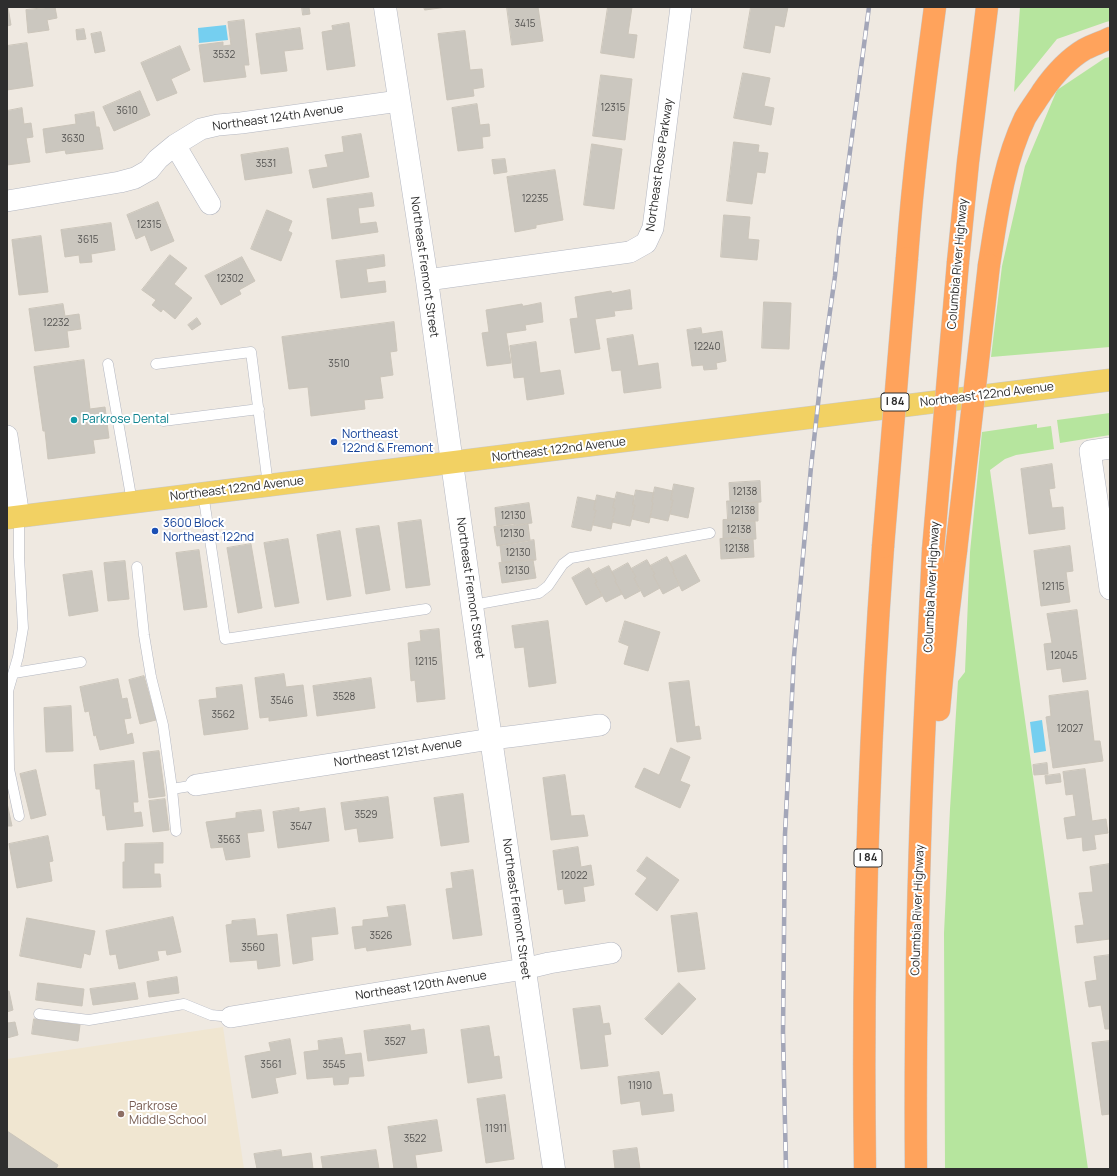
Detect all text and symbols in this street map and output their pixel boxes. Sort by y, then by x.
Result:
house number: 3415 [514,18,536,30]
house number: 3532 [213,49,235,61]
street label: Northeast Rose Parkway [644,97,676,233]
street label: Northeast 124th Avenue [211,102,345,134]
house number: 12315 [601,102,625,114]
house number: 3610 [116,105,138,117]
house number: 3630 [61,133,85,145]
house number: 3531 [256,158,276,170]
house number: 12235 [522,193,548,205]
street label: Northeast Fremont Street [407,195,441,339]
street label: Columbia River Highway [945,198,971,330]
house number: 12315 [137,219,161,231]
house number: 3615 [77,234,99,246]
house number: 12302 [217,273,243,285]
house number: 12232 [43,317,69,329]
house number: 12240 [693,341,721,353]
house number: 3510 [328,358,350,370]
street label: Northeast 122nd Avenue [919,380,1055,410]
road number: I 84 [881,393,909,411]
place label: Parkrose Dental [82,413,169,427]
marker: Parkrose Dental [69,415,79,425]
place label: Northeast 122nd & Fremont [342,428,433,456]
street label: Northeast 122nd Avenue [491,435,627,465]
marker: Northeast 122nd & Fremont [329,437,339,447]
street label: Northeast 122nd Avenue [169,474,305,504]
house number: 12138 [733,486,757,498]
house number: 12138 [731,505,755,517]
house number: 12130 [500,510,526,522]
street label: Northeast Fremont Street [453,516,487,660]
place label: 3600 Block Northeast 122nd [163,517,254,545]
street label: Columbia River Highway [921,521,943,653]
house number: 12138 [727,524,751,536]
marker: 3600 Block Northeast 122nd [150,526,160,536]
house number: 12130 [499,528,525,540]
house number: 12138 [725,543,749,555]
house number: 12130 [505,547,531,559]
house number: 12130 [504,565,530,577]
house number: 12115 [1041,581,1065,593]
house number: 12045 [1050,650,1078,662]
house number: 12115 [414,656,438,668]
house number: 3528 [333,691,355,703]
house number: 3546 [270,695,294,707]
house number: 3562 [211,709,235,721]
house number: 12027 [1057,723,1083,735]
street label: Northeast 121st Avenue [333,736,463,770]
house number: 3529 [355,809,377,821]
house number: 3547 [290,821,312,833]
house number: 3563 [217,834,241,846]
street label: Northeast Fremont Street [499,837,533,981]
street label: Columbia River Highway [909,844,927,976]
road number: I 84 [854,849,882,867]
house number: 12022 [560,870,588,882]
house number: 3526 [370,930,392,942]
house number: 3560 [241,942,265,954]
street label: Northeast 120th Avenue [354,968,488,1004]
house number: 3527 [384,1036,406,1048]
house number: 3561 [260,1059,282,1071]
house number: 3545 [323,1059,345,1071]
house number: 11910 [628,1080,652,1092]
place label: Parkrose Middle School [129,1100,206,1128]
marker: Parkrose Middle School [116,1109,126,1119]
house number: 11911 [485,1123,507,1135]
house number: 3522 [404,1133,426,1145]

